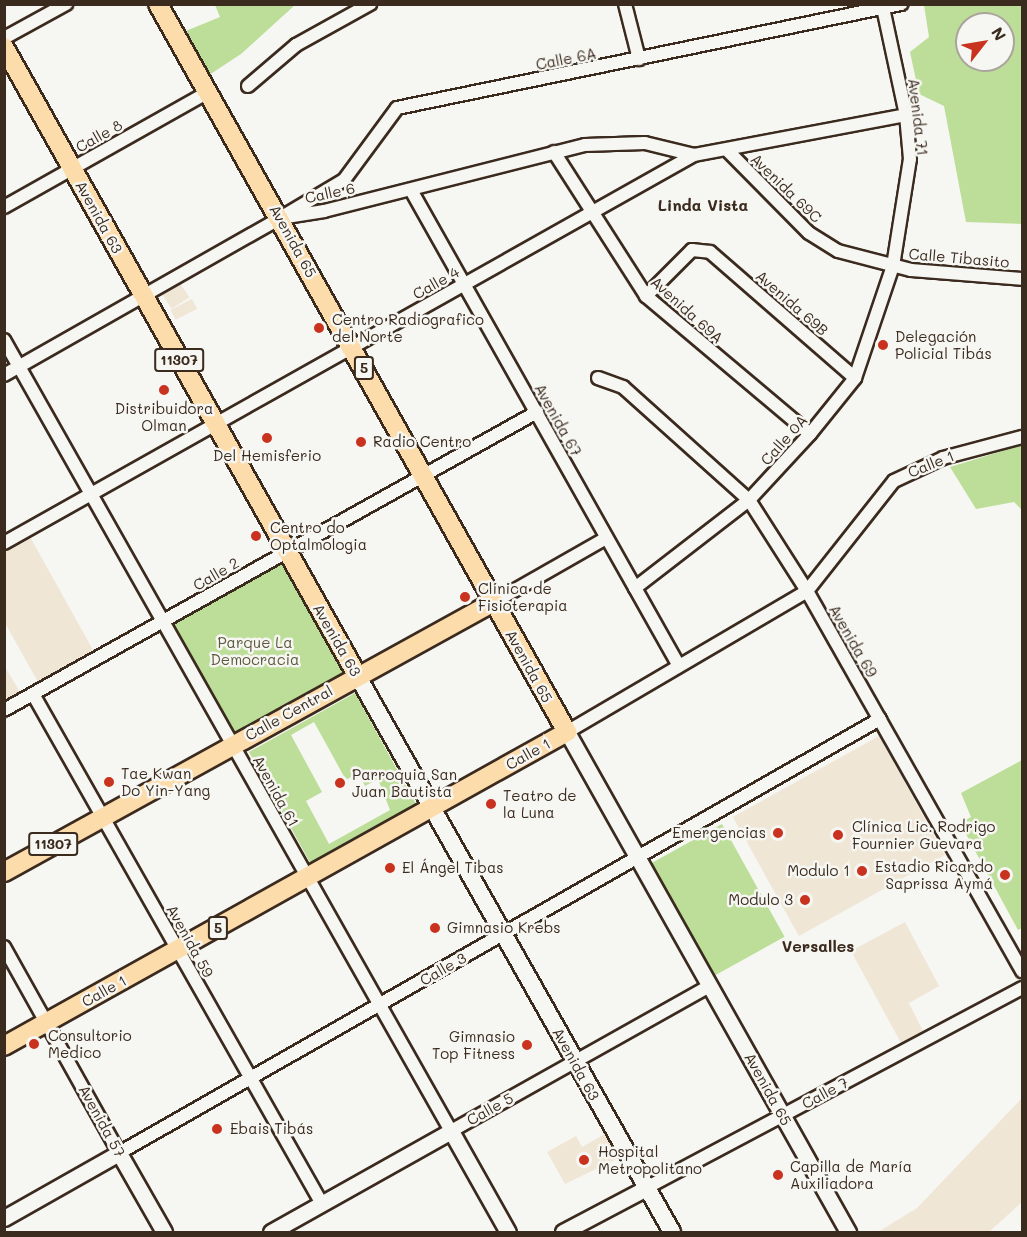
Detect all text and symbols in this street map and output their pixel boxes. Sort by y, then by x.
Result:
north arrow [955,12,1015,72]
text: N [987,23,1011,44]
street label: Calle 6A [534,44,598,74]
street label: Avenida 71 [904,77,932,157]
street label: Calle 8 [72,116,126,156]
street label: Avenida 69C [747,150,825,226]
street label: Avenida 63 [72,177,126,257]
street label: Calle 6 [303,179,357,207]
district label: Linda Vista [658,195,748,215]
street label: Avenida 65 [266,201,320,281]
street label: Calle Tibasito [908,245,1010,271]
street label: Calle 4 [410,263,462,303]
street label: Avenida 69B [752,267,832,339]
street label: Avenida 69A [647,273,727,347]
place label: Centro Radiografico del Norte [332,310,484,345]
marker: Centro Radiografico del Norte [310,319,328,337]
place label: Delegación Policial Tibás [895,327,992,362]
marker: Delegación Policial Tibás [876,338,890,352]
road number: 11307 [154,349,204,371]
road number: 5 [354,357,374,379]
street label: Avenida 67 [531,381,585,459]
marker: Distribuidora Olman [157,383,171,397]
place label: Distribuidora Olman [115,399,213,434]
street label: Calle 0A [757,411,811,469]
marker: Del Hemisferio [260,431,274,445]
place label: Radio Centro [373,433,471,451]
marker: Radio Centro [354,435,368,449]
place label: Del Hemisferio [213,447,321,465]
street label: Calle 1 [905,447,957,481]
place label: Centro do Optalmologia [270,518,367,553]
marker: Centro do Optalmologia [247,527,265,545]
street label: Calle 2 [190,554,242,594]
place label: Clínica de Fisioterapia [478,579,568,614]
marker: Clínica de Fisioterapia [456,588,474,606]
street label: Avenida 63 [309,601,365,679]
street label: Avenida 69 [825,602,881,680]
street label: Avenida 65 [502,626,556,706]
park label: Parque La Democracia [211,633,299,668]
street label: Calle Central [242,682,336,744]
street label: Calle 1 [502,734,554,774]
street label: Avenida 61 [249,752,303,830]
place label: Tae Kwan Do Yin-Yang [121,764,210,799]
place label: Parroquia San Juan Bautista [352,765,457,800]
marker: Tae Kwan Do Yin-Yang [102,775,116,789]
marker: Parroquia San Juan Bautista [333,776,347,790]
place label: Teatro de la Luna [503,786,577,821]
marker: Teatro de la Luna [484,797,498,811]
place label: Clínica Lic. Rodrigo Fournier Guevara [852,817,995,852]
place label: Emergencias [672,824,766,842]
marker: Emergencias [771,826,785,840]
marker: Clínica Lic. Rodrigo Fournier Guevara [829,826,847,844]
road number: 11307 [28,833,78,855]
place label: Estadio Ricardo Saprissa Aymá [875,857,993,892]
place label: El Ángel Tibas [402,859,504,877]
marker: El Ángel Tibas [383,861,397,875]
place label: Modulo 1 [787,862,850,880]
marker: Modulo 1 [855,864,869,878]
marker: Estadio Ricardo Saprissa Aymá [998,868,1012,882]
place label: Modulo 3 [728,891,793,909]
marker: Modulo 3 [798,893,812,907]
street label: Avenida 59 [163,902,217,980]
road number: 5 [208,917,228,939]
place label: Gimnasio Krebs [447,919,561,937]
marker: Gimnasio Krebs [428,921,442,935]
district label: Versalles [782,936,854,956]
street label: Calle 3 [417,949,469,989]
street label: Calle 1 [78,971,130,1011]
street label: Avenida 63 [549,1024,603,1104]
place label: Consultorio Medico [48,1026,132,1061]
place label: Gimnasio Top Fitness [432,1027,515,1062]
marker: Consultorio Medico [25,1035,43,1053]
marker: Gimnasio Top Fitness [520,1038,534,1052]
street label: Avenida 65 [741,1049,795,1129]
street label: Calle 7 [799,1073,851,1113]
street label: Avenida 57 [75,1082,129,1160]
street label: Calle 5 [464,1089,516,1129]
marker: Ebais Tibás [208,1120,226,1138]
place label: Ebais Tibás [230,1120,313,1138]
place label: Hospital Metropolitano [598,1142,702,1177]
marker: Hospital Metropolitano [575,1151,593,1169]
place label: Capilla de María Auxiliadora [790,1157,912,1192]
marker: Capilla de María Auxiliadora [771,1168,785,1182]

